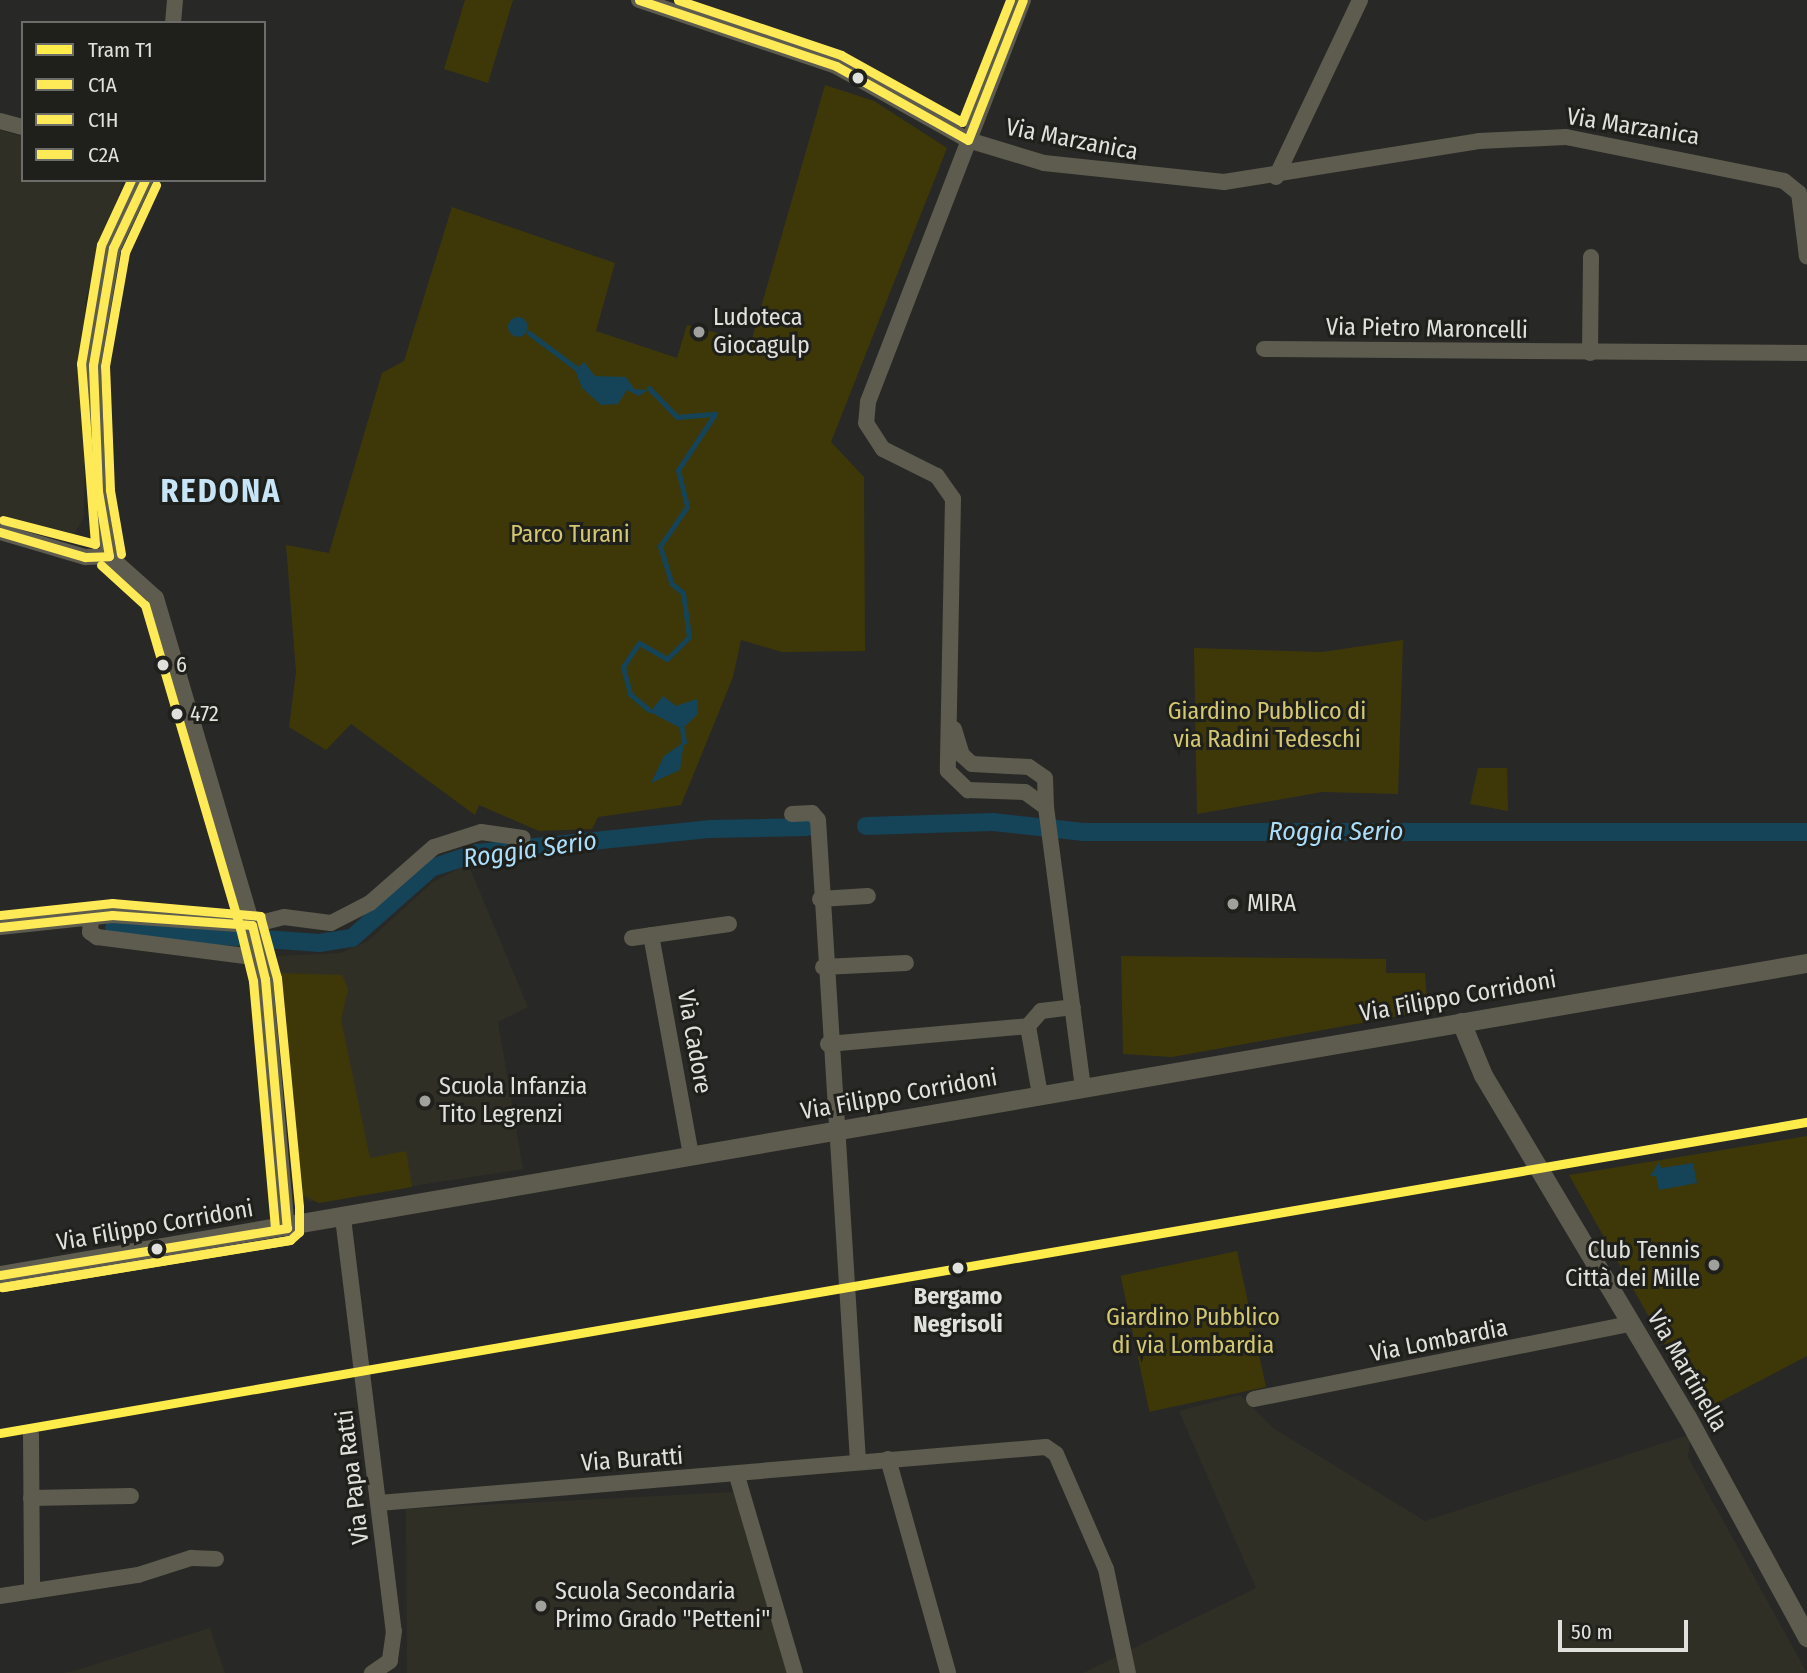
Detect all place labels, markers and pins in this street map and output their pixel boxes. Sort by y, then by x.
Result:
unlabelled marker [851,71,865,85]
place label: Ludoteca Giocagulp [713,304,810,360]
marker: Ludoteca Giocagulp [691,324,707,340]
place label: 6 [176,652,187,678]
marker: 6 [156,658,170,672]
place label: 472 [190,701,219,727]
marker: 472 [170,707,184,721]
place label: MIRA [1247,890,1296,918]
marker: MIRA [1225,896,1241,912]
place label: Scuola Infanzia Tito Legrenzi [439,1073,587,1129]
marker: Scuola Infanzia Tito Legrenzi [417,1093,433,1109]
place label: Club Tennis Città dei Mille [1565,1237,1700,1293]
unlabelled marker [150,1242,164,1256]
marker: Bergamo Negrisoli [947,1257,969,1279]
marker: Club Tennis Città dei Mille [1706,1257,1722,1273]
place label: Bergamo Negrisoli [913,1283,1003,1339]
place label: Scuola Secondaria Primo Grado "Petteni" [555,1578,770,1634]
marker: Scuola Secondaria Primo Grado "Petteni" [533,1598,549,1614]

